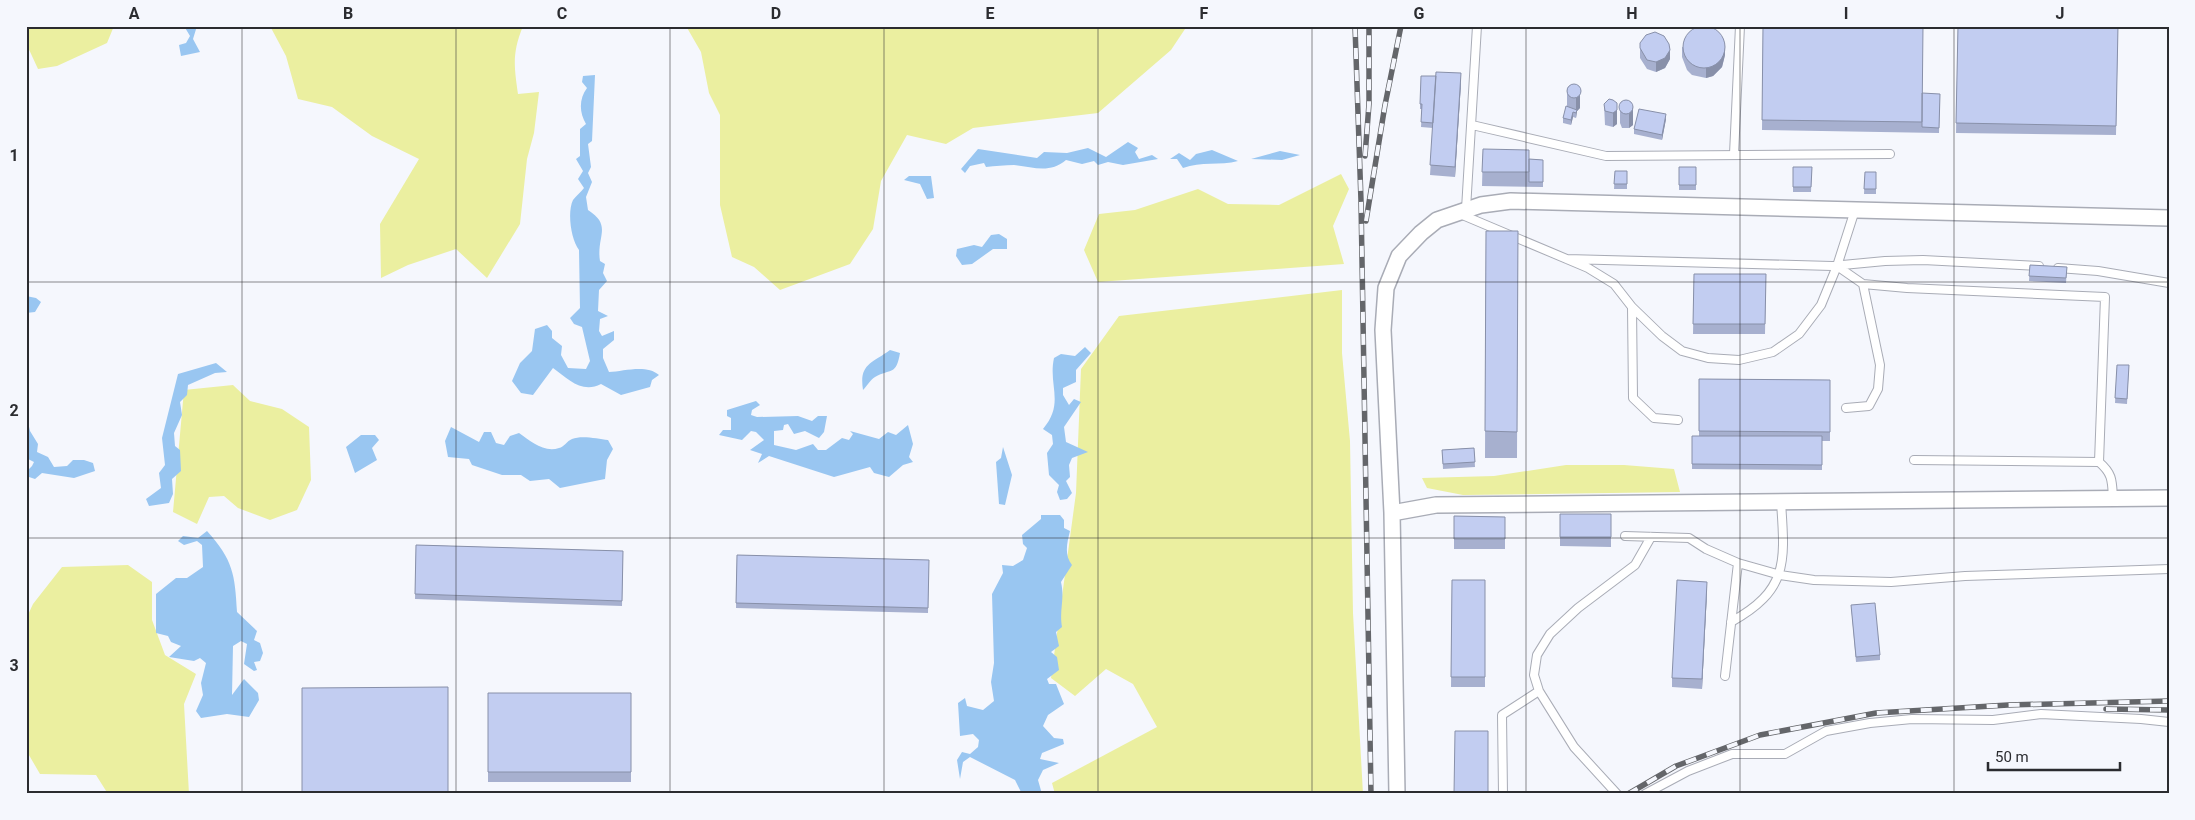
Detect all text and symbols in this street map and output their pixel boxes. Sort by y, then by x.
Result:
text: A [129,4,140,23]
text: B [343,4,353,23]
text: C [557,4,567,23]
text: D [771,4,781,23]
text: E [986,4,995,23]
text: F [1200,4,1209,23]
text: G [1414,4,1425,23]
text: H [1626,4,1638,23]
text: I [1844,4,1848,23]
text: J [2056,4,2064,23]
text: 1 [9,146,19,165]
text: 2 [9,401,19,420]
text: 3 [9,656,19,675]
scale bar [1988,740,2120,772]
text: 50 m [1995,748,2029,766]

